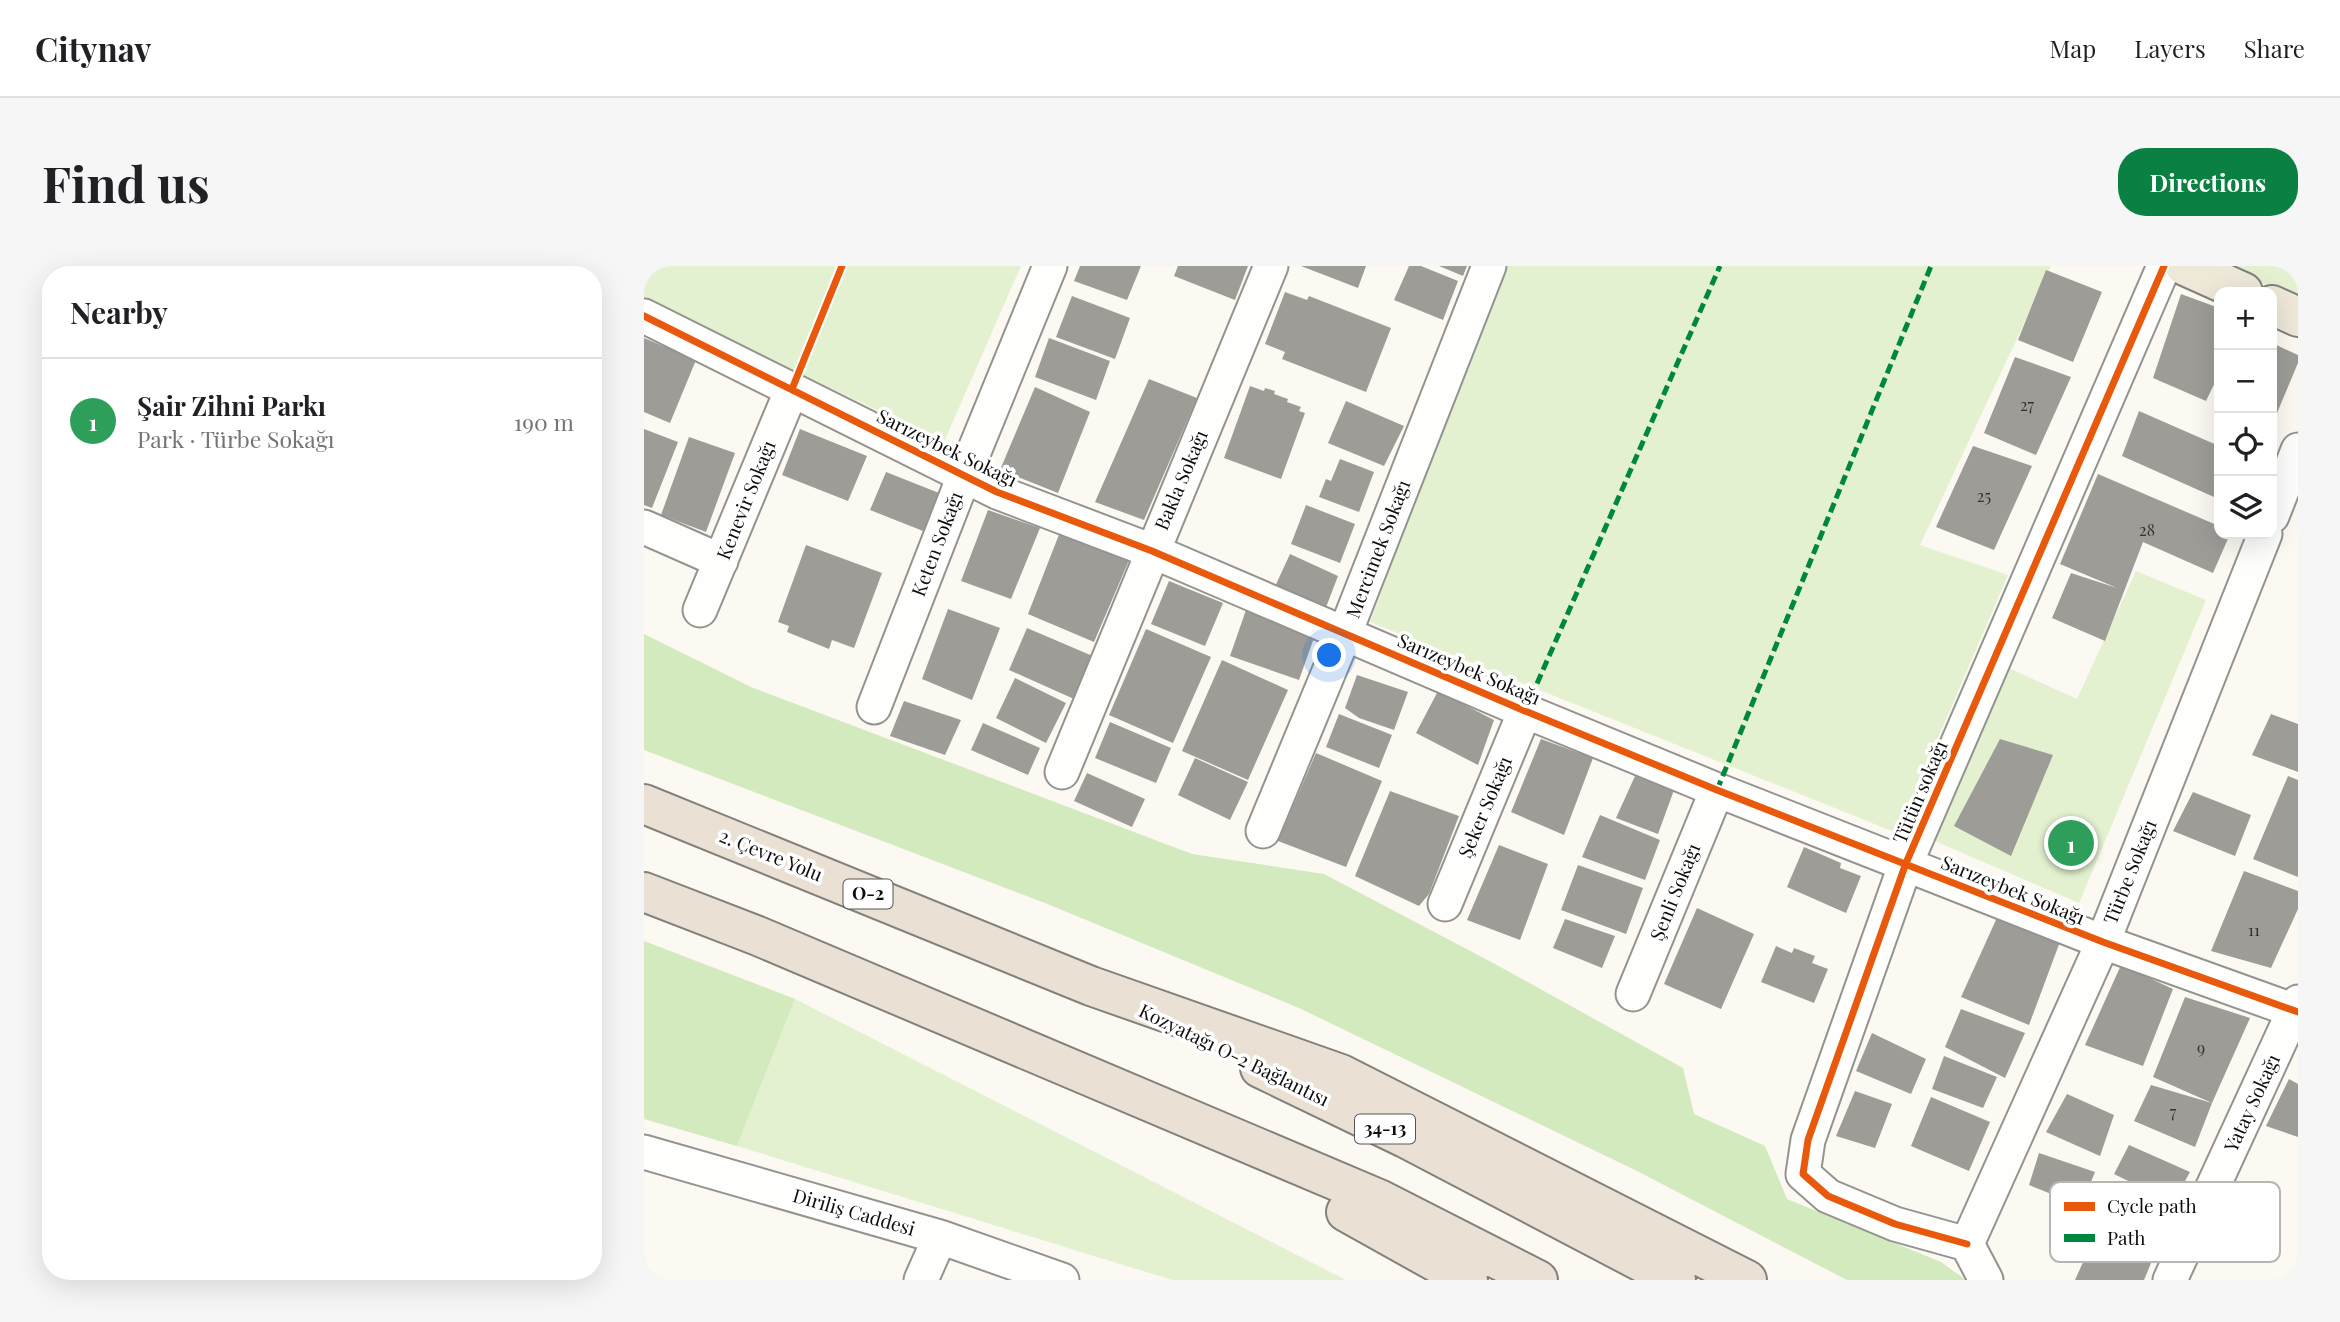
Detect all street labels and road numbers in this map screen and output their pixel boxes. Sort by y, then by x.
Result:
street label: Sarızeybek Sokağı [873,402,1022,492]
street label: Bakla Sokağı [1147,425,1213,534]
street label: Kenevir Sokağı [709,436,781,563]
street label: Mercimek Sokağı [1339,475,1416,621]
street label: Keten Sokağı [904,487,968,600]
street label: Sarızeybek Sokağı [1394,626,1545,710]
street label: Tütün sokağı [1886,736,1953,847]
street label: Şeker Sokağı [1451,751,1517,861]
street label: Türbe Sokağı [2096,815,2162,928]
street label: 2. Çevre Yolu [716,822,827,887]
street label: Şenli Sokağı [1643,839,1706,944]
street label: Sarızeybek Sokağı [1938,848,2090,930]
road number: O-2 [844,880,892,908]
street label: Kozyatağı O-2 Bağlantısı [1135,997,1334,1112]
street label: Yatay Sokağı [2217,1049,2285,1157]
road number: 34-13 [1355,1114,1415,1144]
street label: Diriliş Caddesi [790,1181,919,1241]

